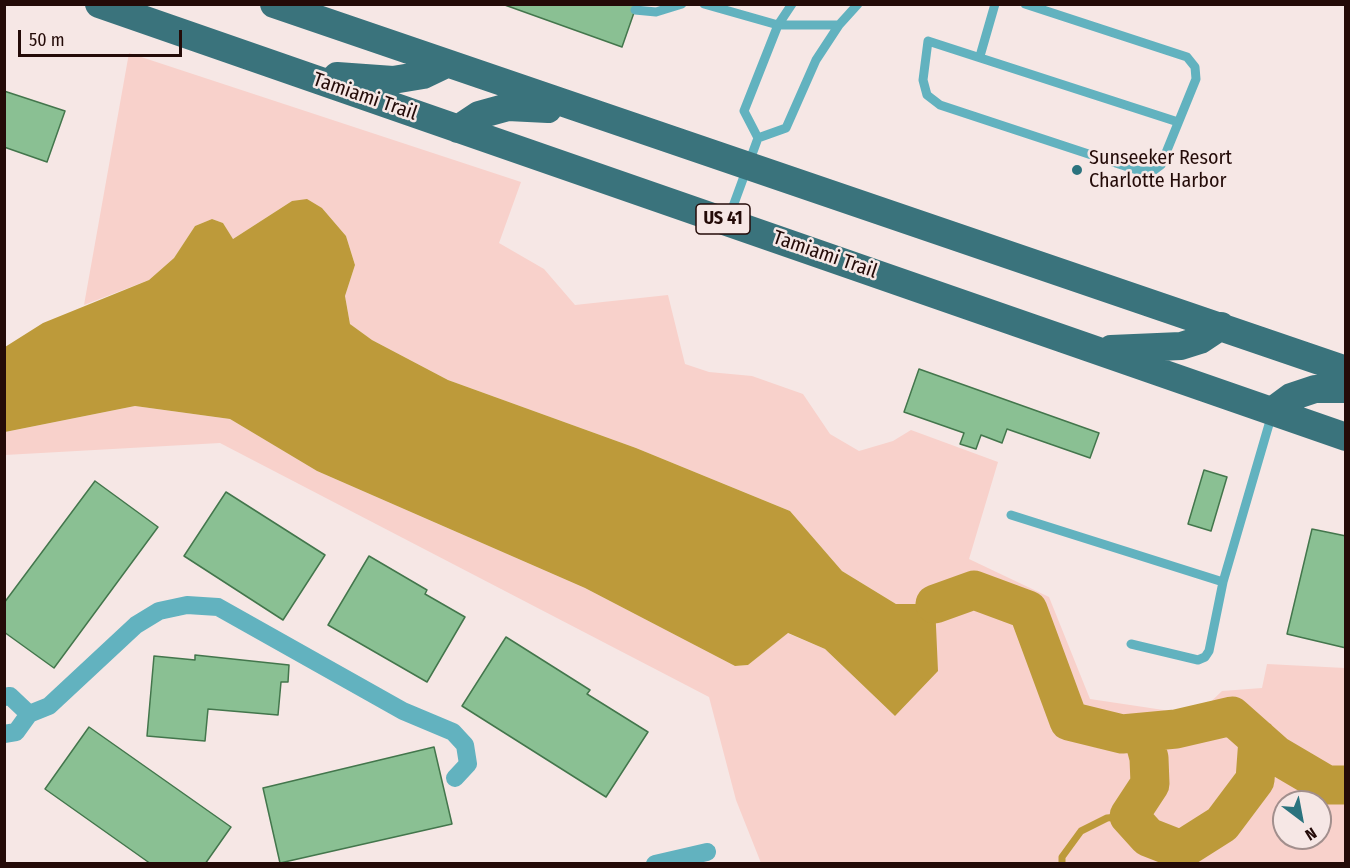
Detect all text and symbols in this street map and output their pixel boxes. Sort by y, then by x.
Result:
scale bar [21,18,184,56]
text: 50 m [29,29,65,51]
street label: Tamiami Trail [310,68,420,126]
place label: Sunseeker Resort Charlotte Harbor [1089,146,1232,193]
marker: Sunseeker Resort Charlotte Harbor [1070,163,1084,177]
road number: US 41 [696,204,750,234]
street label: Tamiami Trail [770,226,880,284]
north arrow [1272,790,1332,850]
text: N [1302,823,1320,845]

